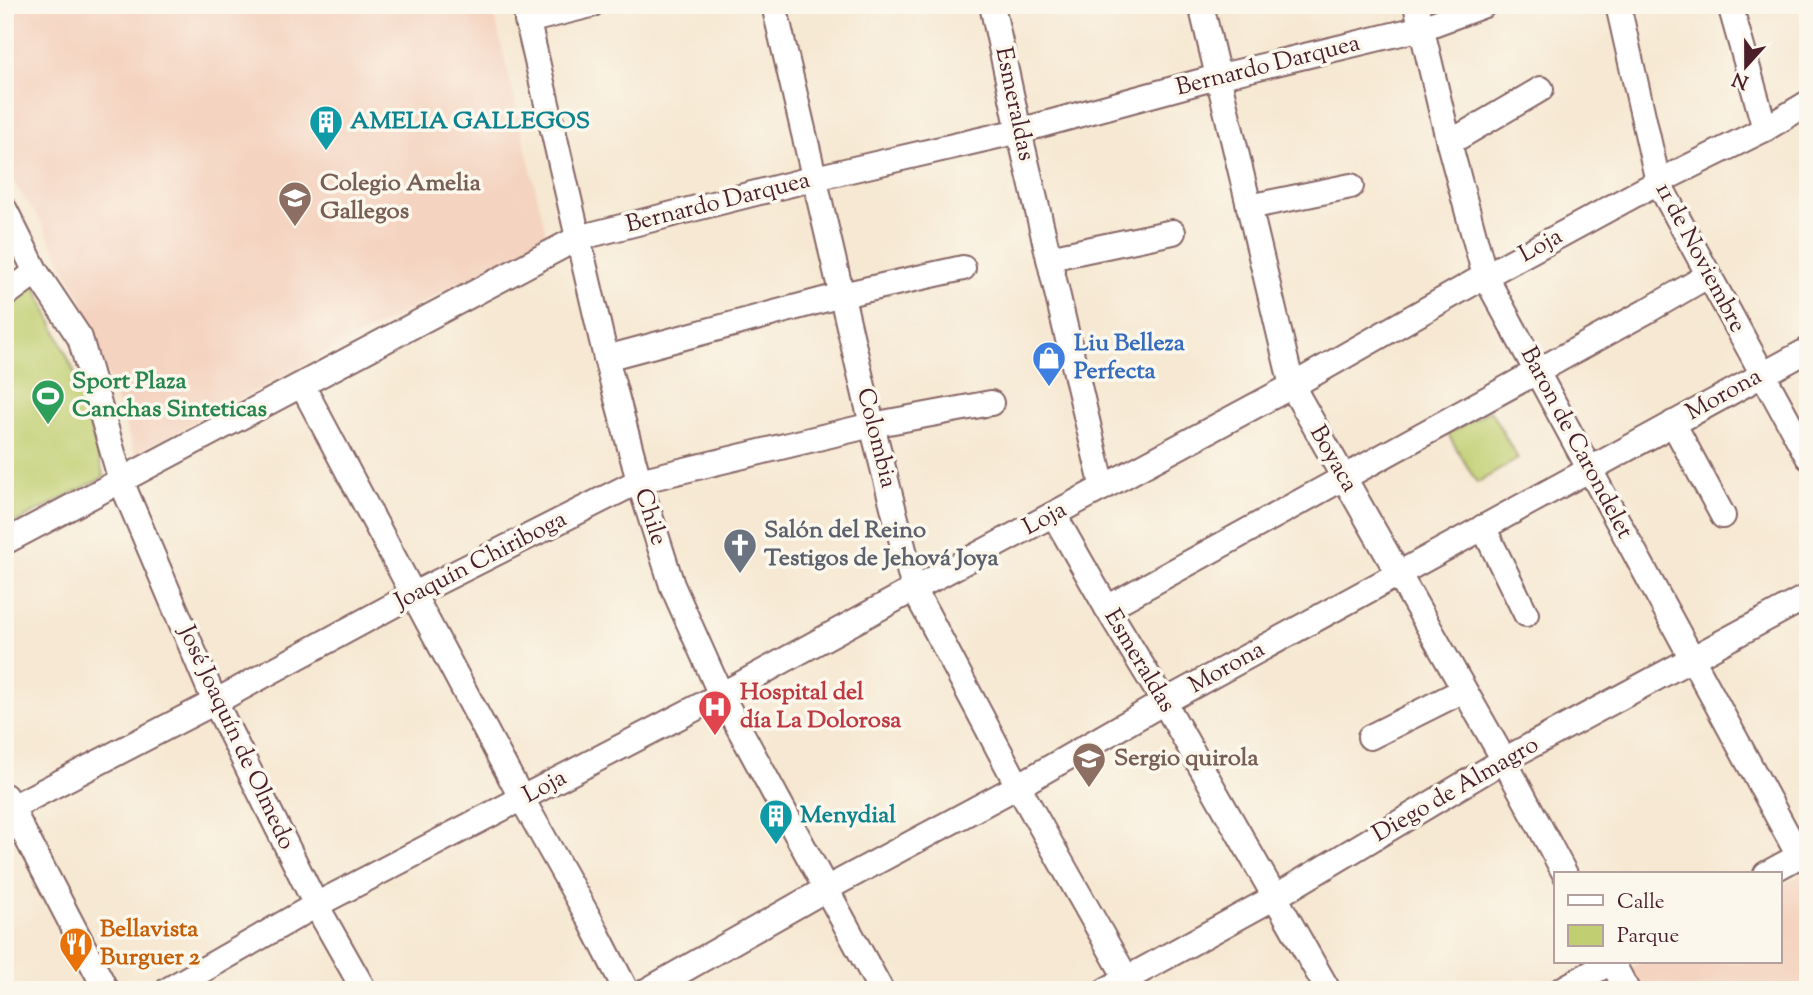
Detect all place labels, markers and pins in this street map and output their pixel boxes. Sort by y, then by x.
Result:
building icon: AMELIA GALLEGOS [307,103,345,152]
place label: AMELIA GALLEGOS [350,105,590,139]
place label: Colegio Amelia Gallegos [320,167,482,229]
school or university icon: Colegio Amelia Gallegos [276,179,314,228]
place label: Liu Belleza Perfecta [1074,327,1186,389]
shop icon: Liu Belleza Perfecta [1030,339,1068,388]
place label: Sport Plaza Canchas Sinteticas [72,365,267,427]
sports icon: Sport Plaza Canchas Sinteticas [29,377,67,426]
place label: Salón del Reino Testigos de Jehová Joya [764,514,1000,576]
church icon: Salón del Reino Testigos de Jehová Joya [721,526,759,575]
place label: Hospital del día La Dolorosa [740,676,902,738]
hospital icon: Hospital del día La Dolorosa [696,688,734,737]
school or university icon: Sergio quirola [1070,740,1108,789]
place label: Sergio quirola [1114,742,1260,776]
building icon: Menydial [757,797,795,846]
place label: Menydial [800,799,896,833]
place label: Bellavista Burguer 2 [100,913,201,975]
restaurant icon: Bellavista Burguer 2 [57,925,95,974]

